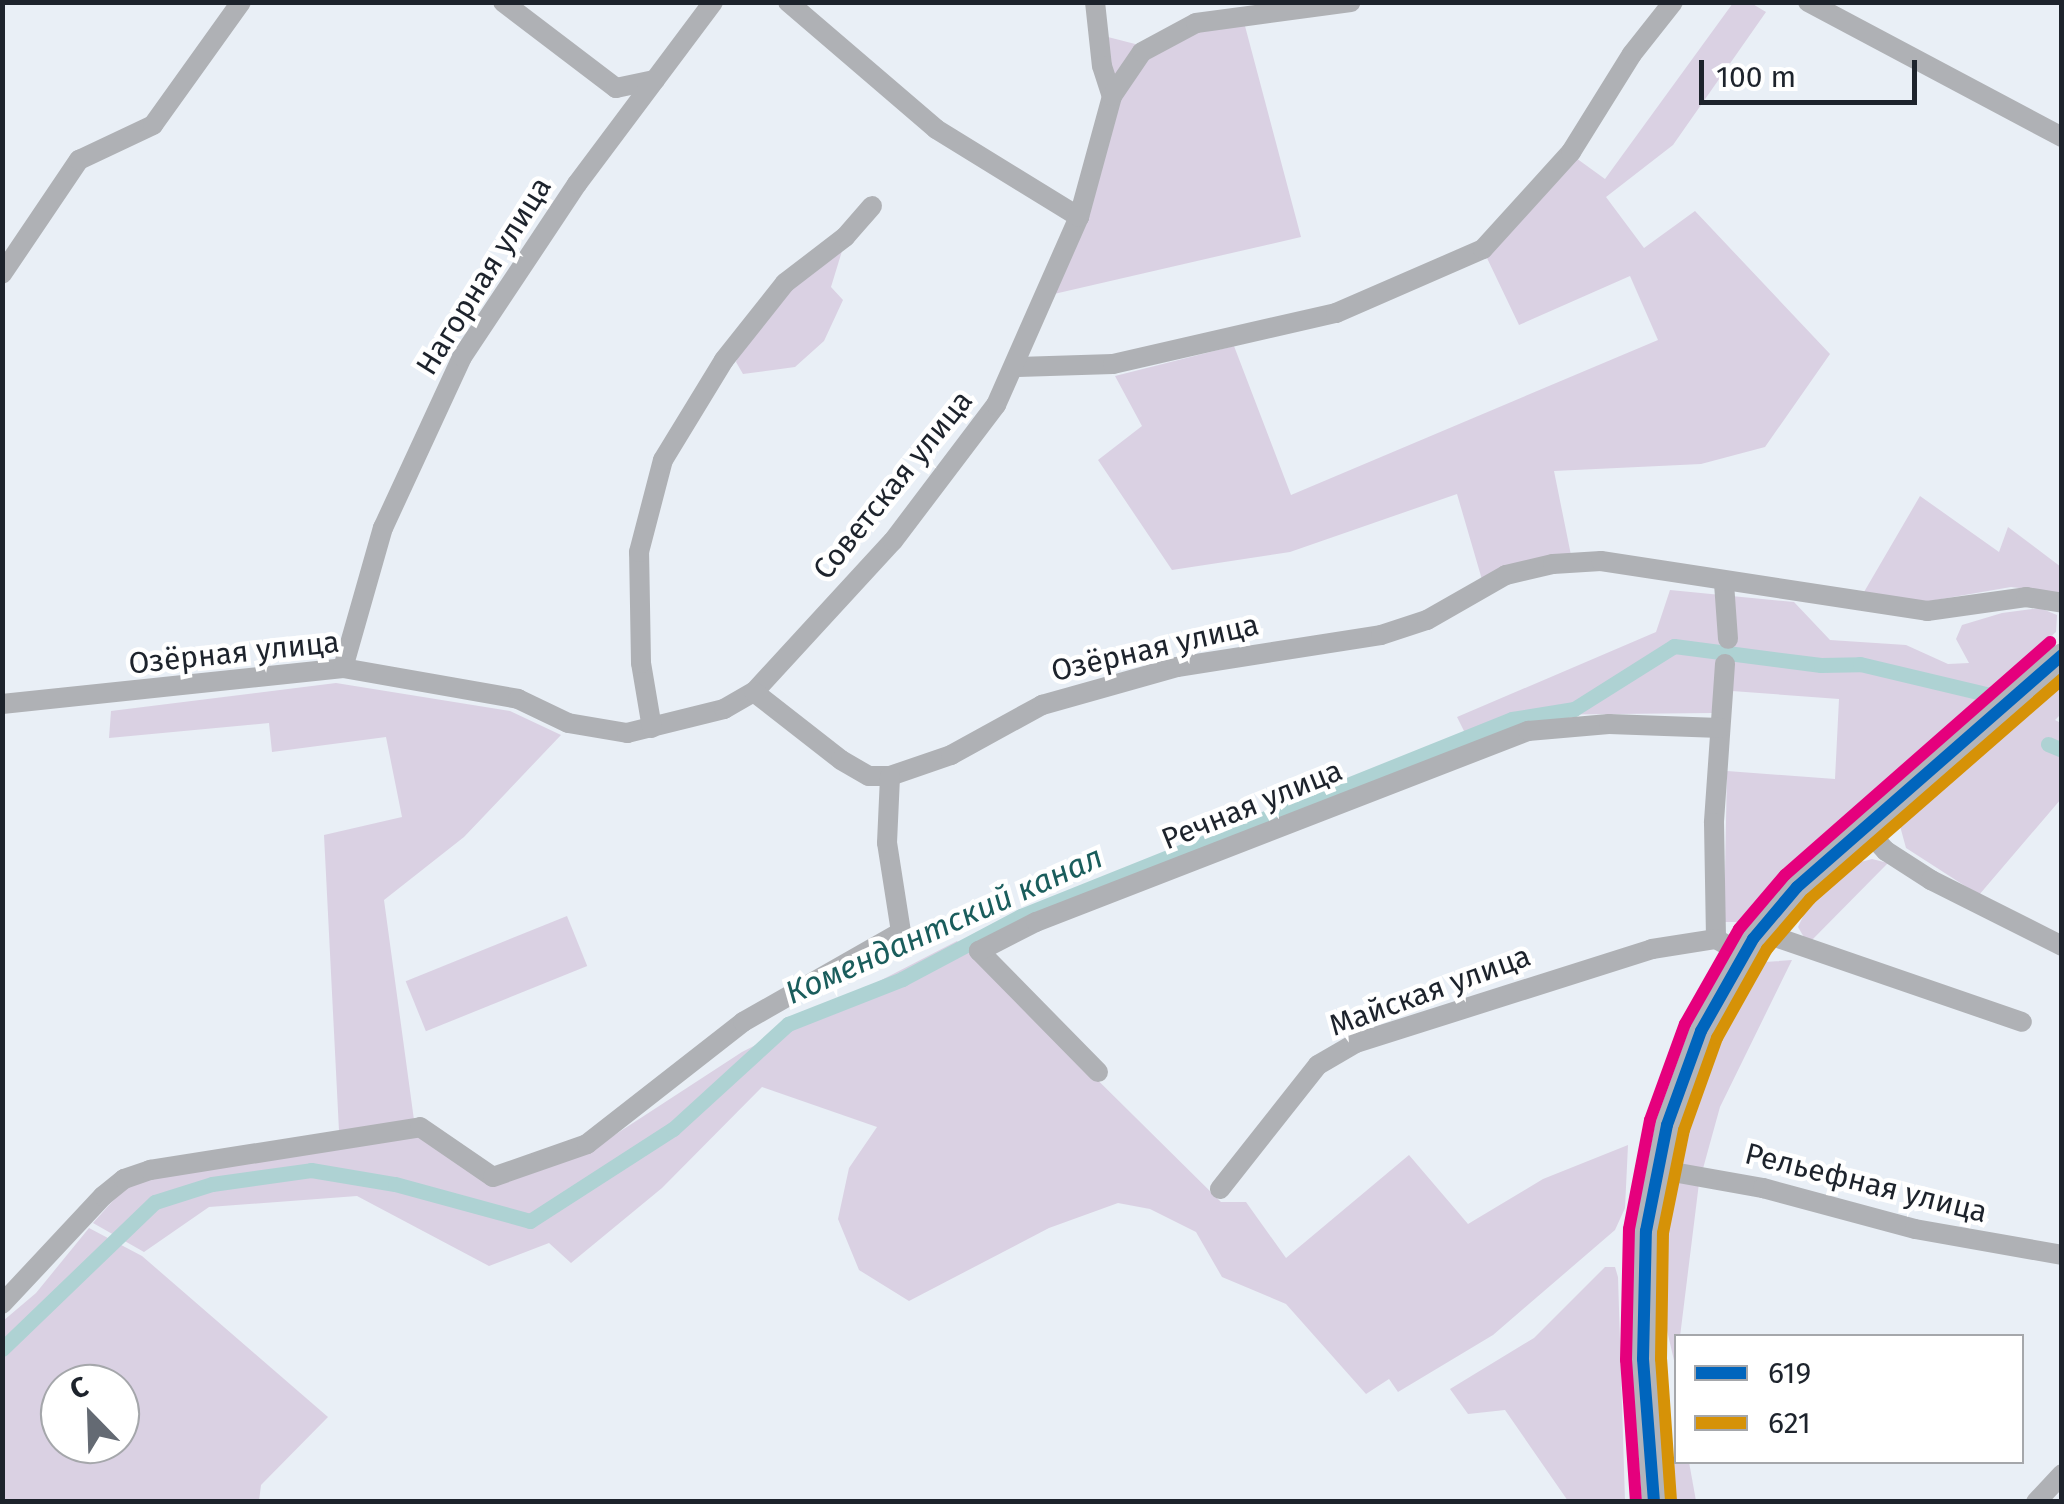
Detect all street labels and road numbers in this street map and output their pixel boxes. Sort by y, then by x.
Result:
street label: Нагорная улица [409,170,559,382]
street label: Советская улица [806,383,980,587]
street label: Озёрная улица [1048,607,1262,689]
street label: Озёрная улица [127,624,341,682]
street label: Речная улица [1156,752,1348,858]
street label: Майская улица [1324,938,1536,1044]
street label: Рельефная улица [1741,1135,1991,1231]

